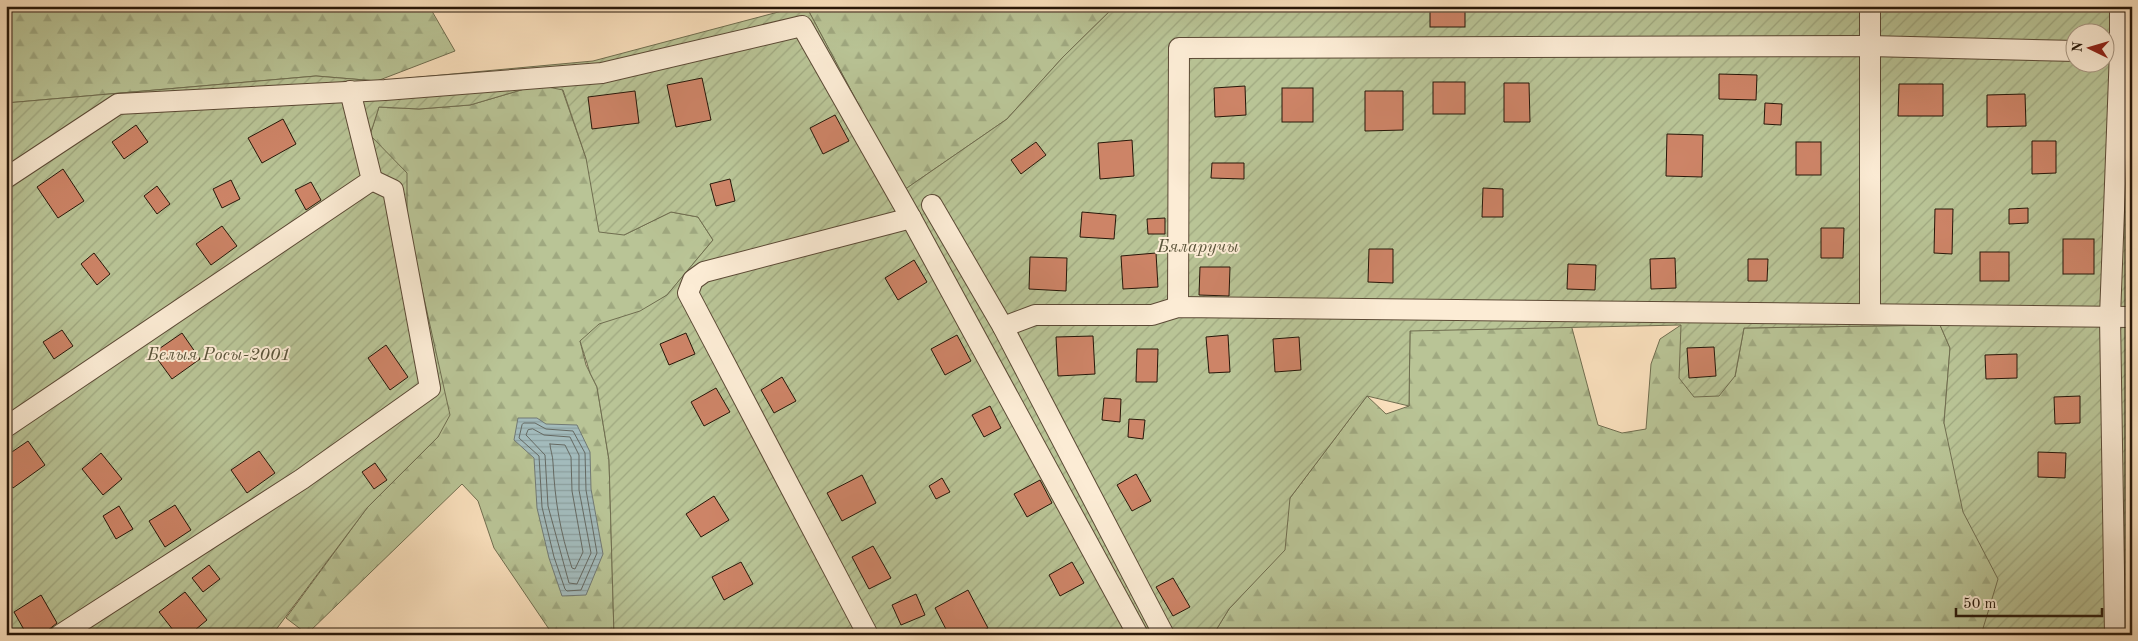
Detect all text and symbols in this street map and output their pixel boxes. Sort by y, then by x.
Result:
north arrow [2066,22,2116,72]
text: N [2071,41,2086,53]
park label: Бяларучы [1156,238,1239,256]
park label: Белыя Росы-2001 [146,346,291,364]
scale bar [1956,586,2102,618]
text: 50 m [1963,597,1997,612]

